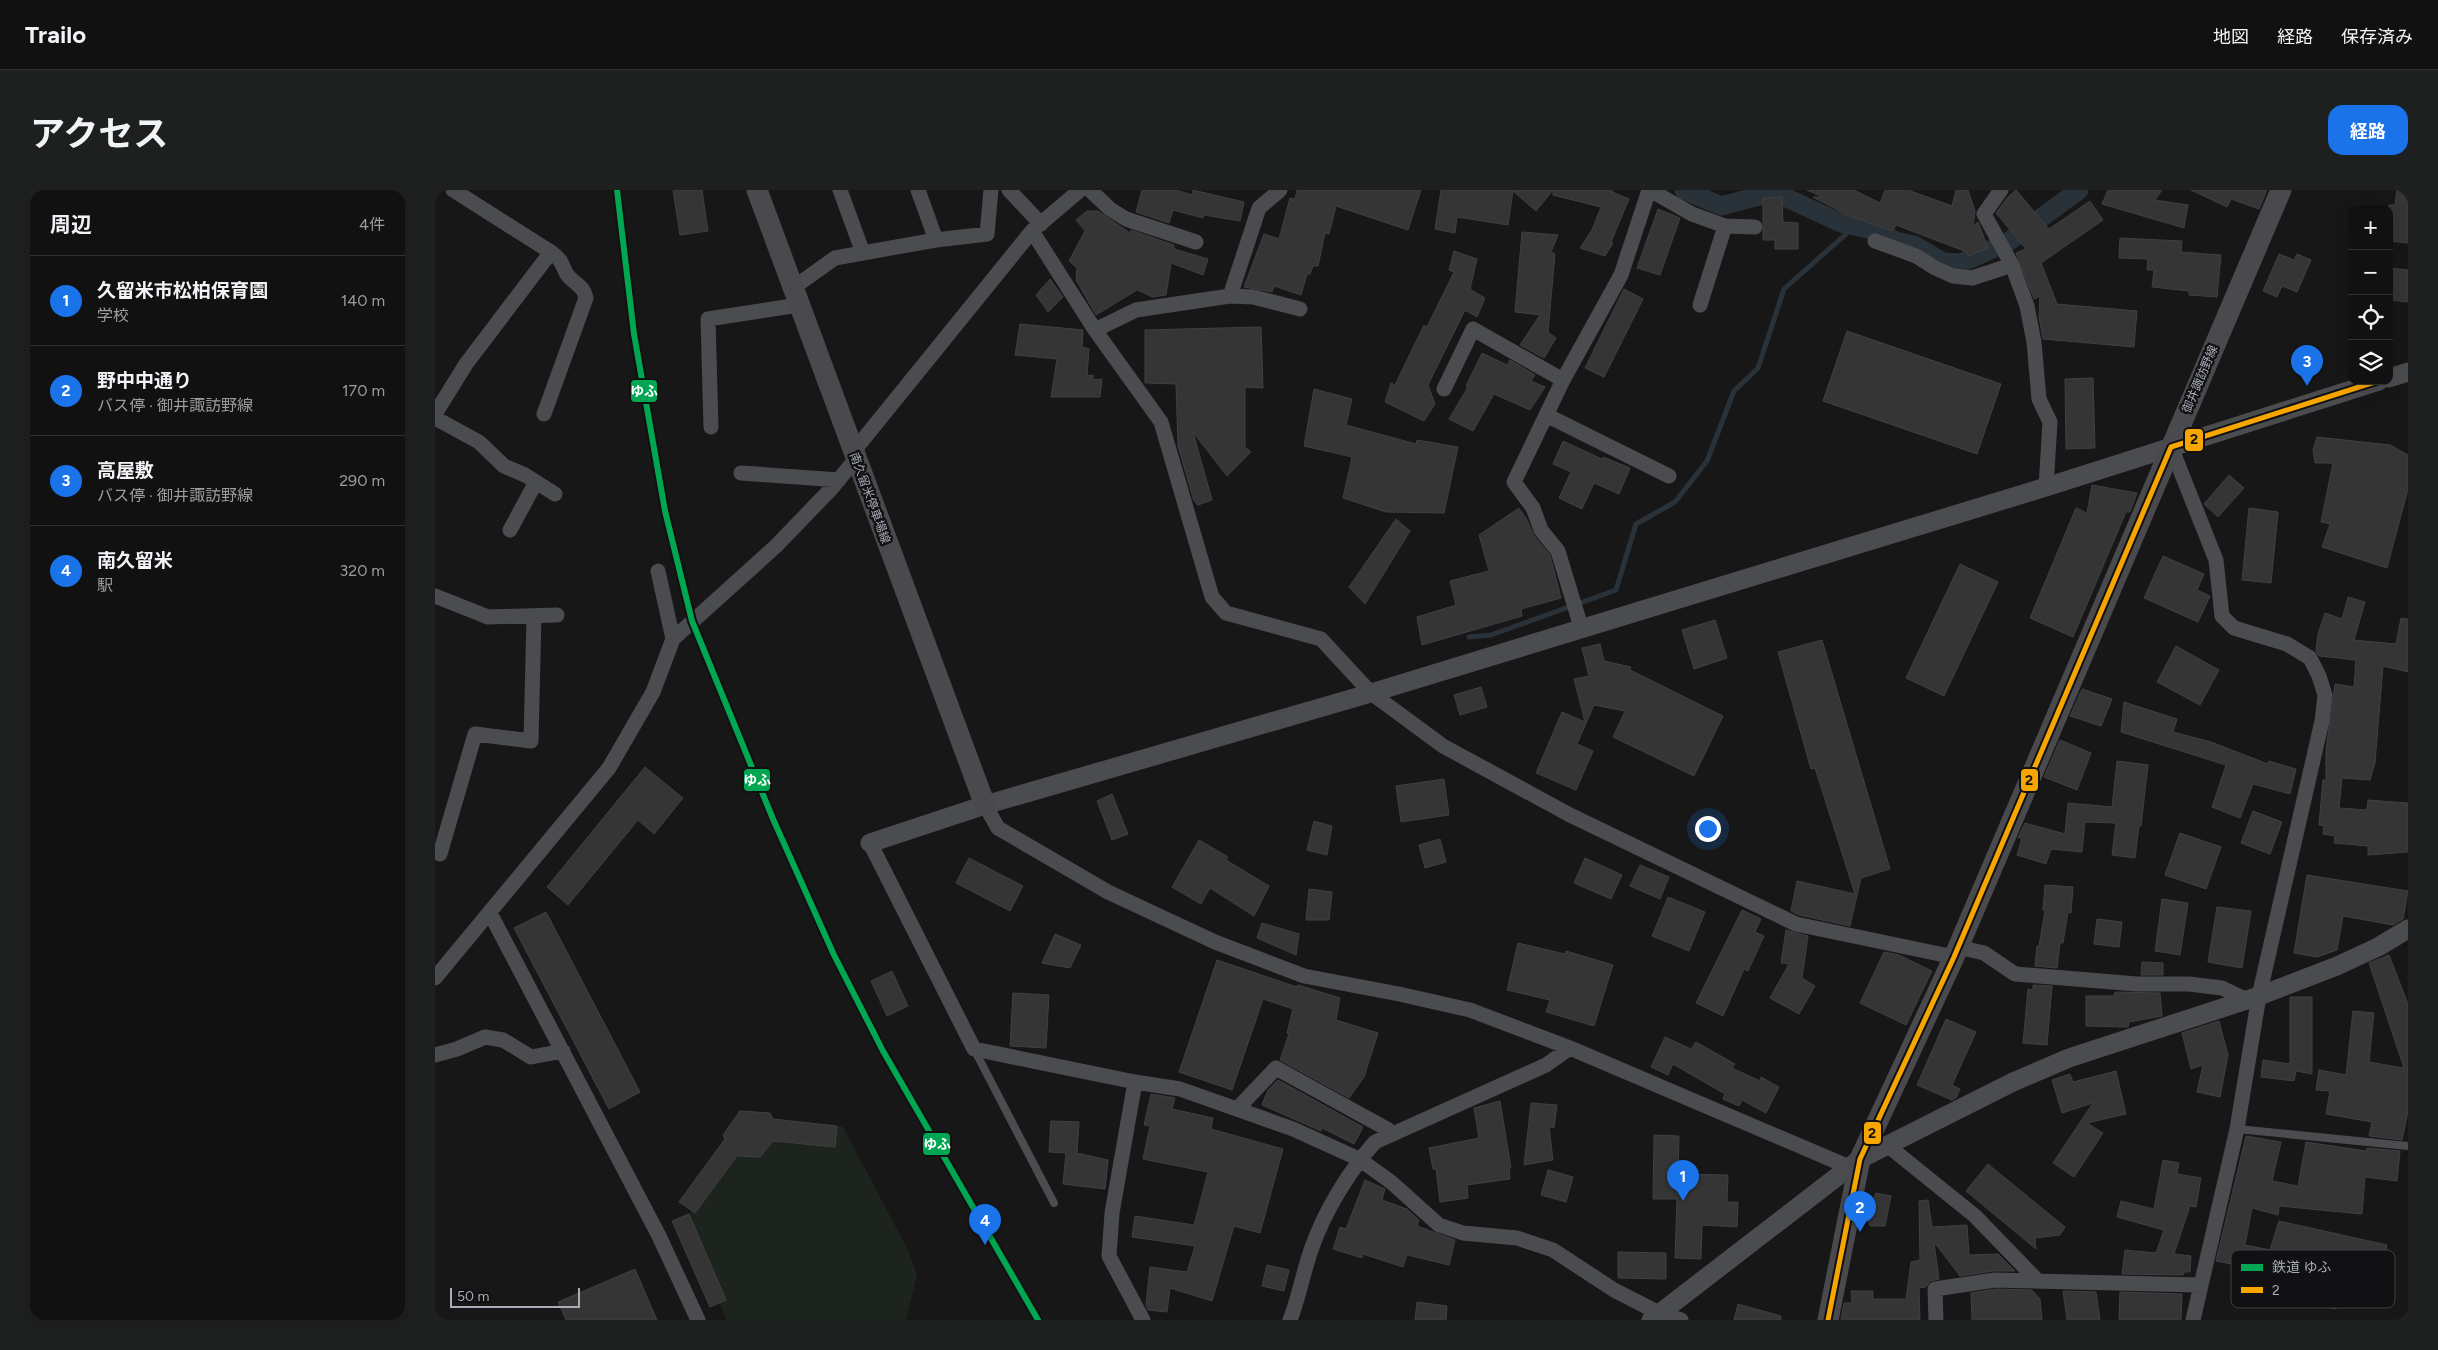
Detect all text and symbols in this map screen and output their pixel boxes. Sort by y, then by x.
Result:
text: Trailo [25,20,86,49]
text: 地図 [2213,26,2249,48]
text: 経路 [2277,26,2313,48]
text: 保存済み [2341,26,2413,48]
button: 経路 [2328,105,2408,155]
text: アクセス [30,113,168,155]
map controls [2348,205,2393,385]
button: + [2348,205,2393,250]
text: 周辺 [50,212,92,237]
text: 4件 [359,215,385,234]
button: − [2348,250,2393,295]
text: 久留米市松柏保育園 [97,279,268,302]
text: 1 [63,291,69,310]
text: 140 m [341,291,385,310]
button: locate [2348,295,2393,340]
text: 学校 [97,306,129,325]
button: layers [2348,340,2393,385]
street label: 御井諏訪野線 [2179,343,2221,415]
pin: 3 [2291,345,2323,386]
text: 野中中通り [97,369,192,392]
line badge: ゆふ [630,379,658,403]
text: 2 [61,381,71,400]
text: 170 m [342,381,385,400]
text: ゆふ [630,383,658,400]
text: バス停 · 御井諏訪野線 [97,396,253,415]
line badge: 2 [2184,428,2204,452]
text: 2 [2190,431,2198,448]
street label: 南久留米停車場線 [847,450,893,546]
text: 高屋敷 [97,459,154,482]
text: 3 [62,471,70,490]
text: 290 m [339,471,385,490]
text: バス停 · 御井諏訪野線 [97,486,253,505]
text: 南久留米 [97,549,173,572]
text: 4 [61,561,71,580]
text: 320 m [340,561,385,580]
text: 駅 [97,576,113,595]
line badge: ゆふ [743,768,771,792]
line badge: 2 [2020,768,2039,792]
text: ゆふ [743,772,771,789]
text: 2 [2025,772,2033,789]
your location [1695,816,1721,842]
line badge: 2 [1863,1121,1882,1145]
text: 2 [1868,1125,1876,1142]
line badge: ゆふ [922,1132,951,1156]
text: ゆふ [923,1136,951,1153]
pin: 1 [1667,1160,1699,1201]
pin: 2 [1844,1191,1876,1232]
pin: 4 [969,1204,1001,1245]
legend [2231,1250,2395,1308]
text: 鉄道 ゆふ [2272,1259,2331,1276]
text: 2 [2272,1282,2280,1299]
scale bar [450,1285,580,1308]
text: 50 m [457,1288,489,1305]

